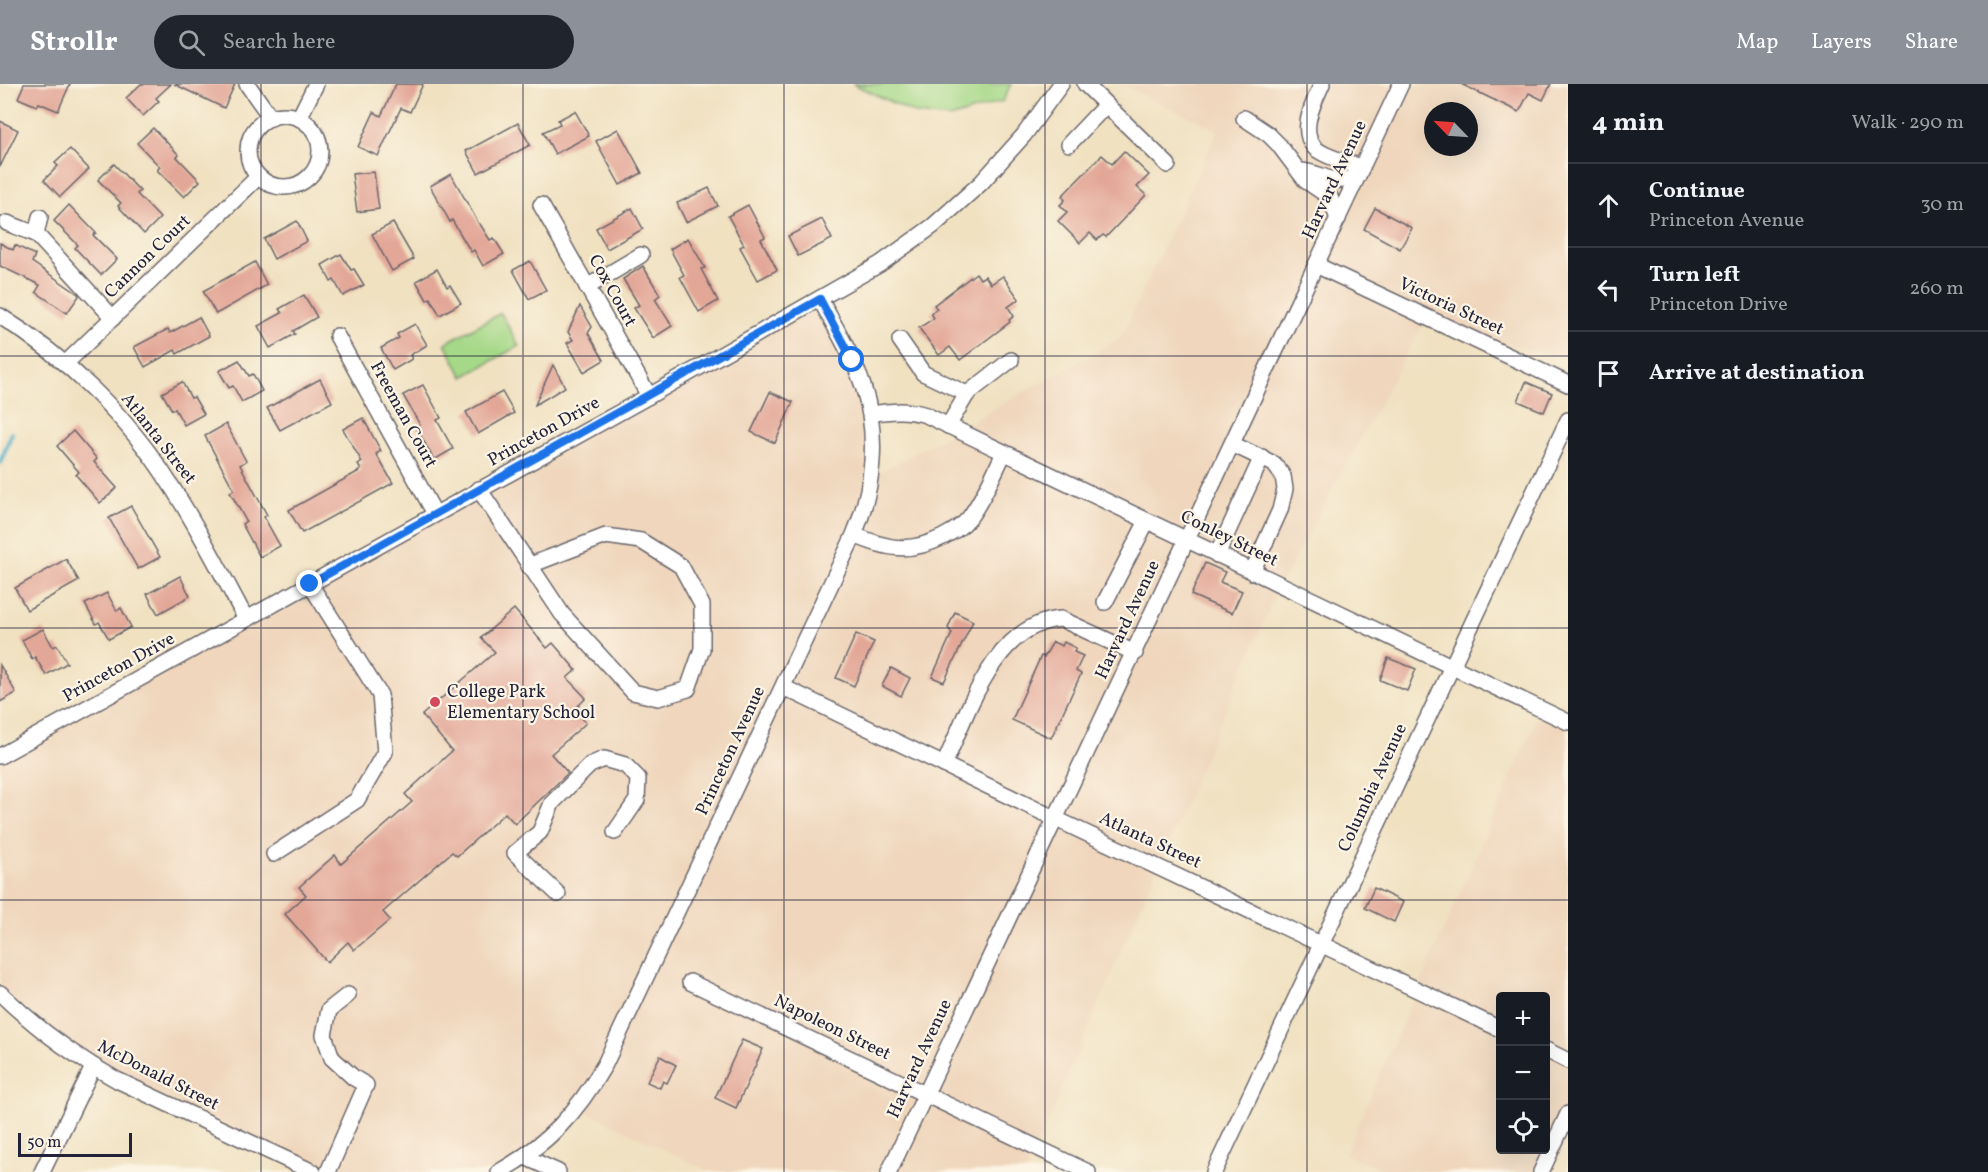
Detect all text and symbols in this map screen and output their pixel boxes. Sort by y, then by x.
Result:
search box [154,15,574,69]
text: Strollr [30,23,118,62]
icon: search [175,26,208,59]
text: Search here [223,27,335,58]
text: Map [1736,28,1778,57]
text: Layers [1811,28,1872,57]
text: Share [1905,28,1958,57]
north arrow [1424,102,1478,156]
text: 4 min [1592,105,1664,141]
text: Walk · 290 m [1852,109,1964,137]
street label: Harvard Avenue [1296,116,1374,244]
text: Continue [1649,176,1745,207]
icon: ahead [1592,189,1625,222]
text: 30 m [1920,191,1964,219]
text: Princeton Avenue [1649,207,1804,235]
street label: Cannon Court [99,209,197,305]
street label: Cox Court [582,250,642,332]
text: Turn left [1649,260,1740,291]
street label: Victoria Street [1394,272,1508,342]
icon: left [1592,273,1625,306]
text: 260 m [1909,275,1964,303]
text: Princeton Drive [1649,291,1788,319]
route start [838,346,864,372]
street label: Freeman Court [363,357,443,473]
icon: arrive [1592,357,1625,390]
text: Arrive at destination [1649,358,1865,389]
street label: Atlanta Street [114,388,202,490]
street label: Princeton Drive [483,391,605,473]
street label: Conley Street [1176,505,1282,573]
street label: Harvard Avenue [1089,556,1167,684]
route end [296,570,322,596]
street label: Princeton Drive [58,627,180,709]
place label: College Park Elementary School [447,680,595,726]
street label: Princeton Avenue [690,682,772,820]
marker: College Park Elementary School [428,695,442,709]
street label: Columbia Avenue [1332,720,1414,856]
street label: Atlanta Street [1095,806,1205,876]
street label: Napoleon Street [769,989,895,1067]
map controls [1496,992,1550,1154]
button: + [1496,992,1550,1046]
street label: Harvard Avenue [881,995,959,1123]
street label: McDonald Street [93,1035,223,1117]
button: − [1496,1046,1550,1100]
button: locate [1496,1100,1550,1154]
scale bar [18,1130,132,1158]
text: 50 m [27,1132,61,1154]

